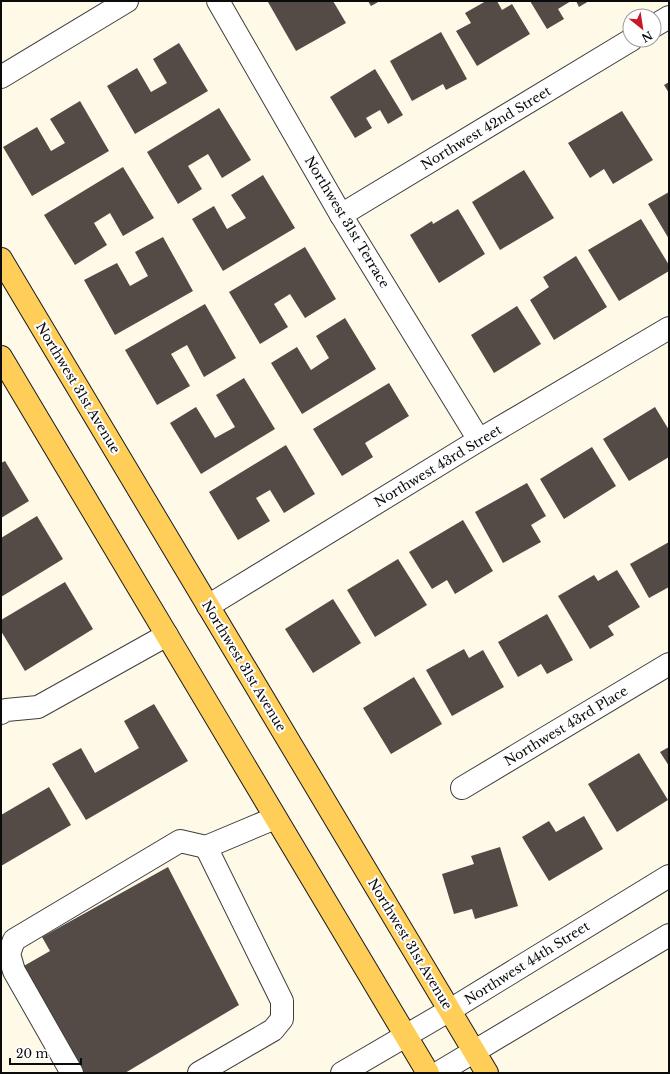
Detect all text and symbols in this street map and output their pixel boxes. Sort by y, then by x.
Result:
north arrow [622,8,662,48]
text: N [638,28,655,46]
street label: Northwest 42nd Street [418,82,554,174]
street label: Northwest 31st Terrace [301,153,393,291]
street label: Northwest 31st Avenue [32,319,124,457]
street label: Northwest 43rd Street [371,421,505,511]
street label: Northwest 31st Avenue [198,597,290,735]
street label: Northwest 43rd Place [501,682,631,770]
street label: Northwest 31st Avenue [364,875,456,1013]
street label: Northwest 44th Street [461,917,593,1008]
scale bar [10,1040,81,1066]
text: 20 m [16,1046,48,1061]

